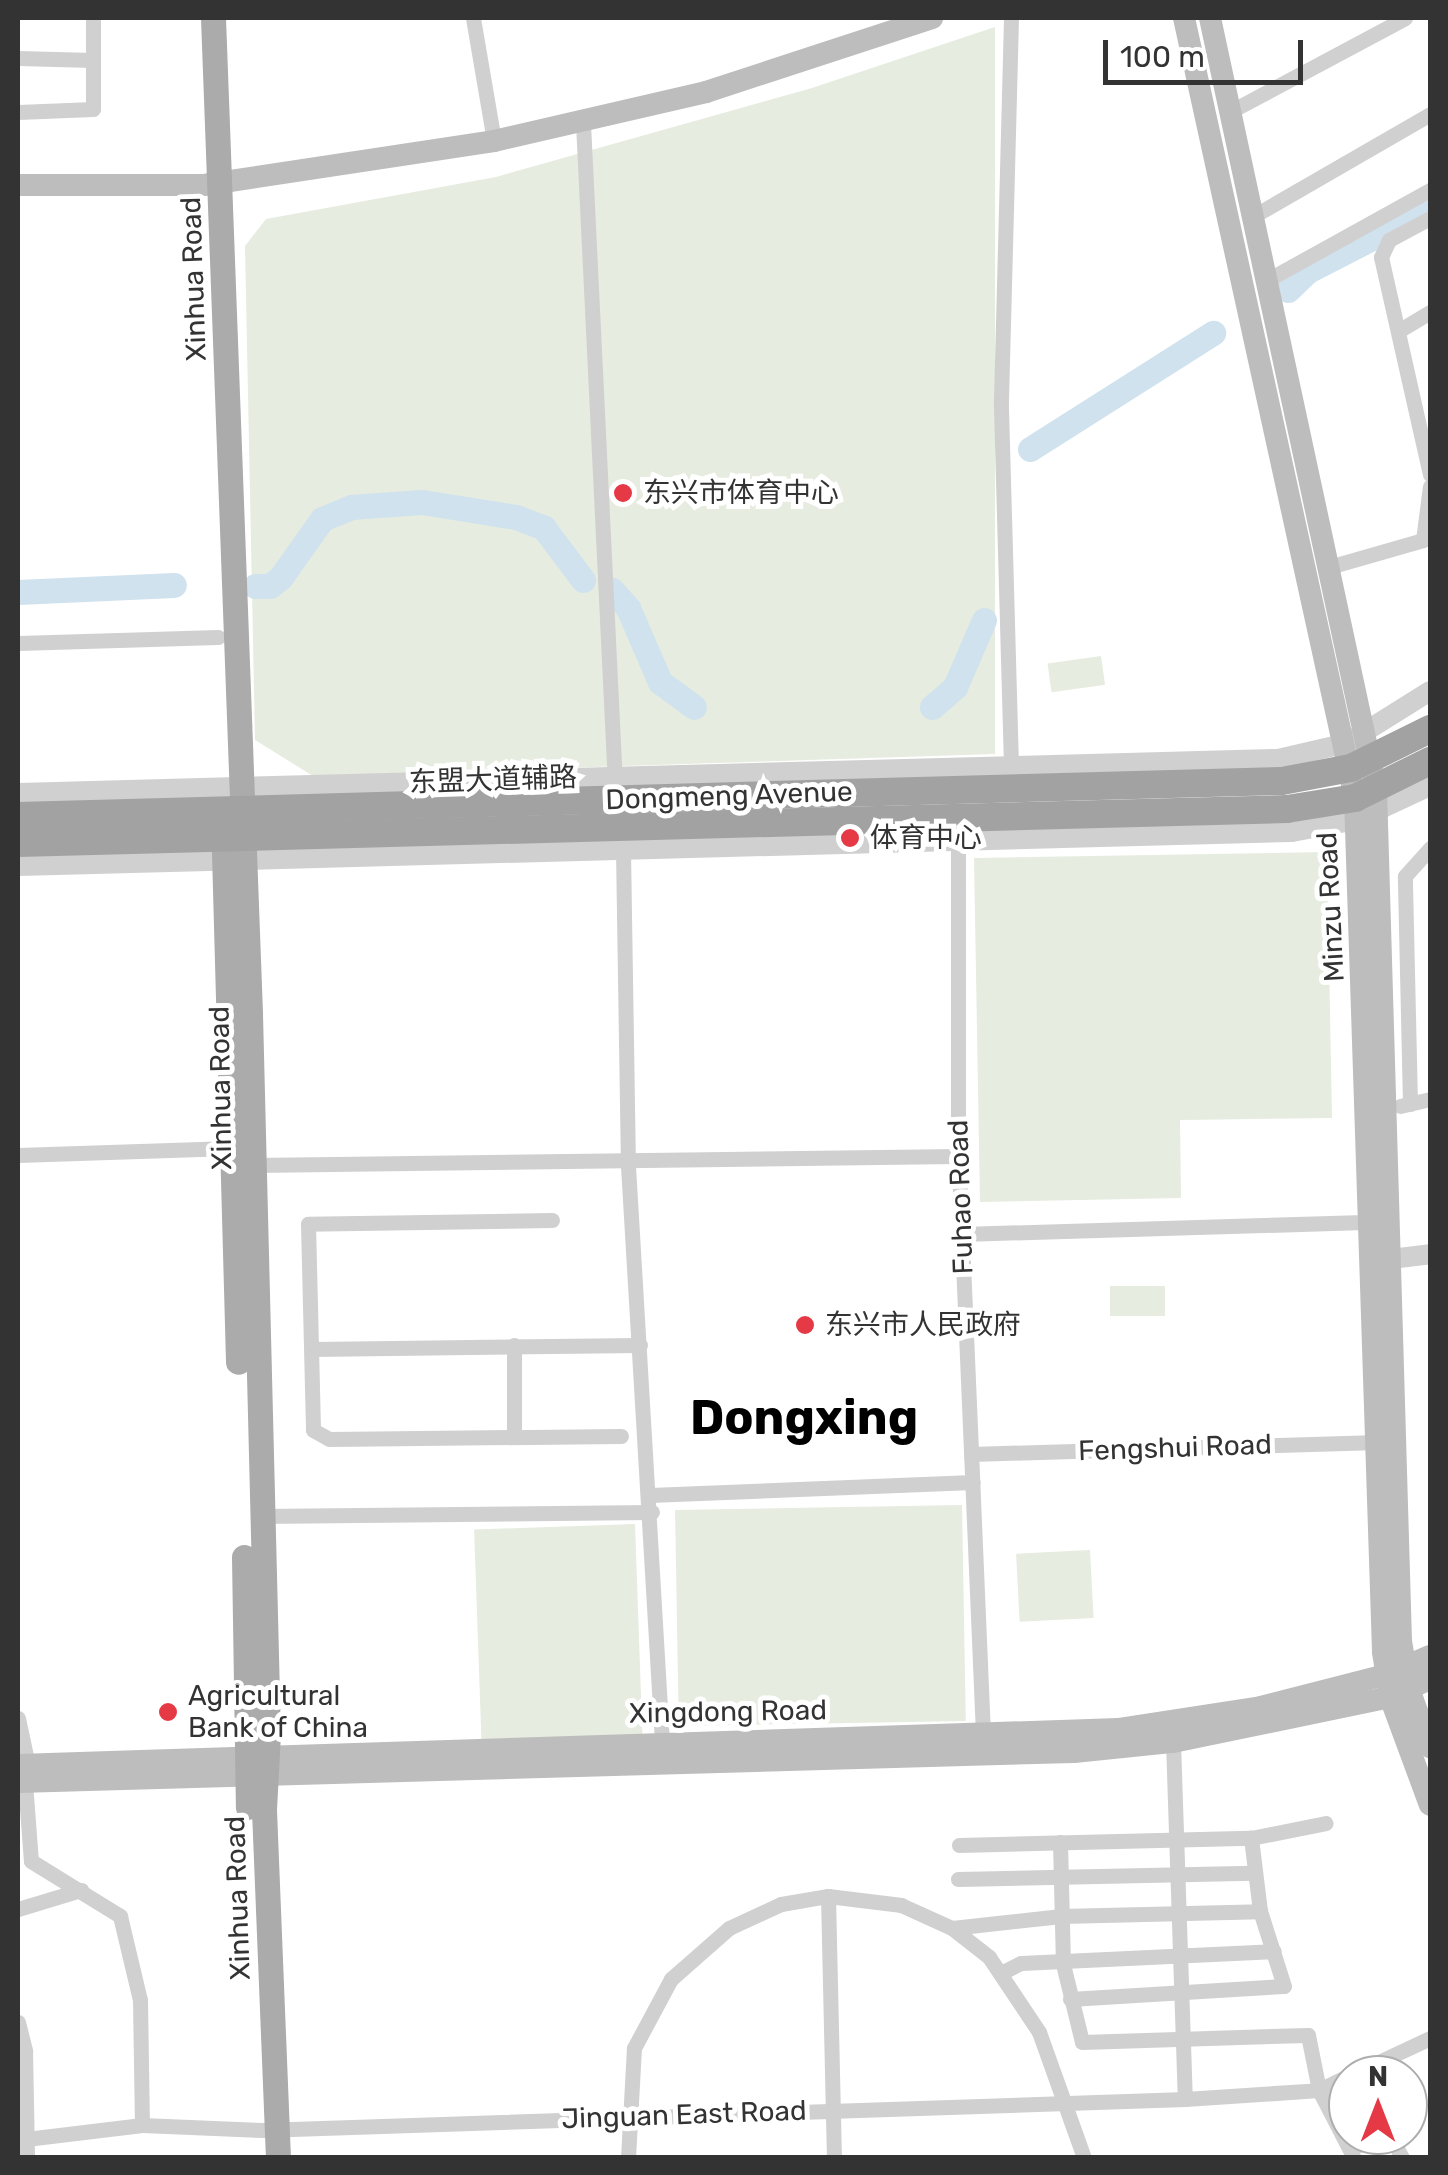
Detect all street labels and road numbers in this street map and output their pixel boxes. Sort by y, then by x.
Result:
street label: Xinhua Road [174,196,214,362]
street label: 东盟大道辅路 [408,760,578,800]
street label: Dongmeng Avenue [604,775,854,817]
street label: Minzu Road [1310,831,1352,983]
street label: Xinhua Road [203,1006,239,1170]
street label: Fuhao Road [942,1119,980,1275]
street label: Fengshui Road [1078,1428,1272,1468]
street label: Xingdong Road [629,1693,827,1731]
street label: Xinhua Road [218,1815,258,1981]
street label: Jinguan East Road [561,2094,807,2136]

